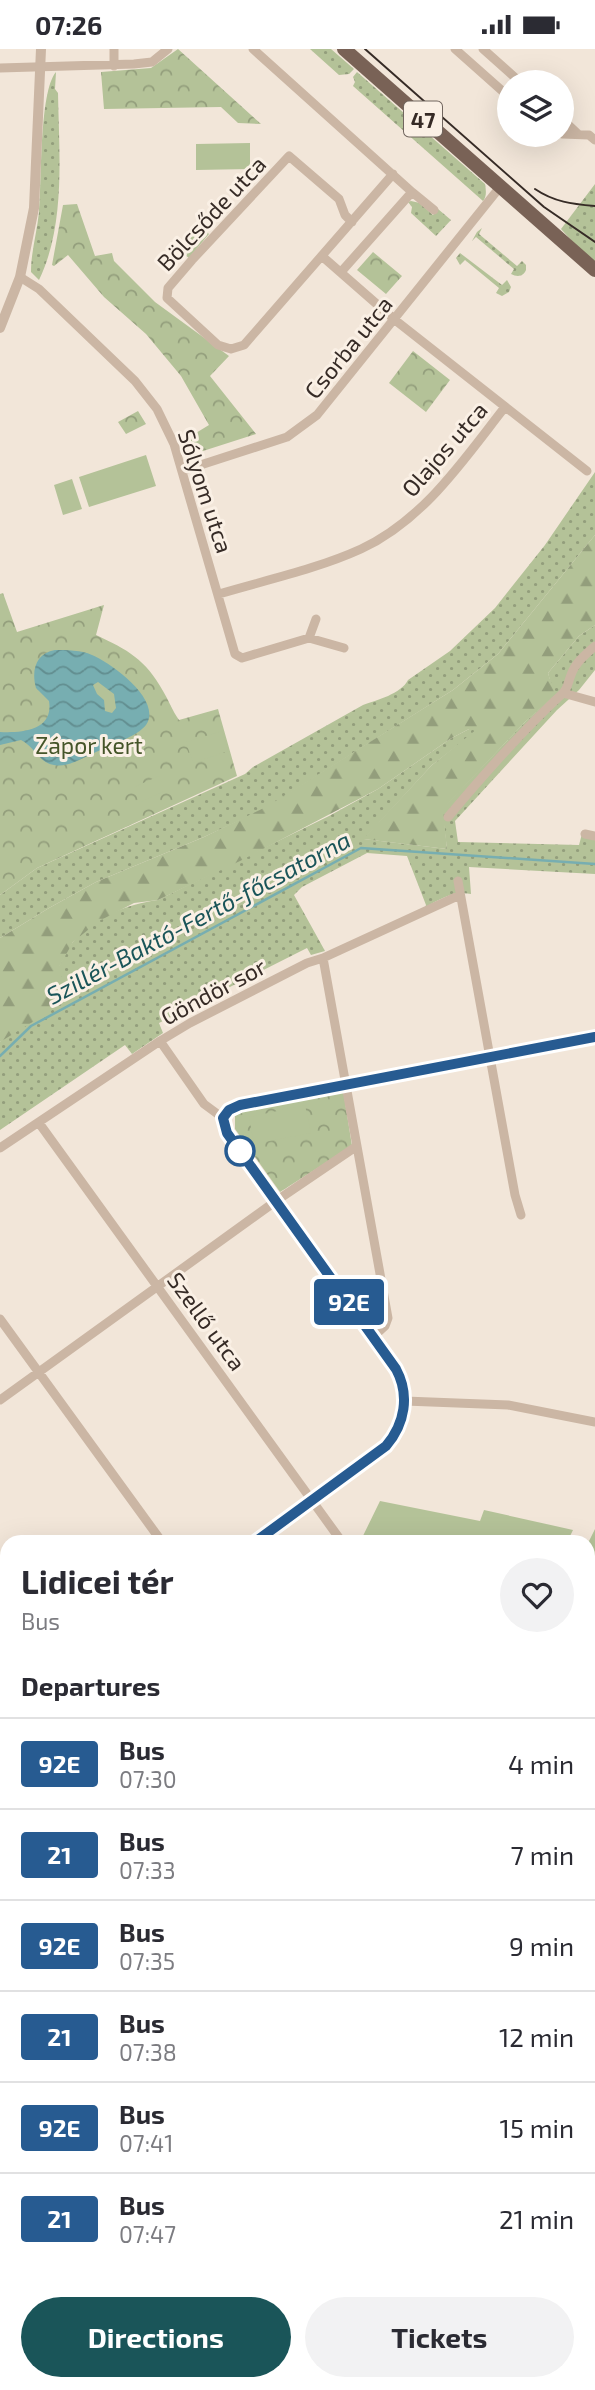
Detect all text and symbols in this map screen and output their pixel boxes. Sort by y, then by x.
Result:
text: 07:26 [35,9,102,40]
map controls [497,70,574,147]
button: layers [497,70,574,147]
road number: 47 [404,101,442,137]
street label: Bölcsőde utca [151,150,271,276]
street label: Csorba utca [298,290,398,404]
street label: Olajos utca [395,396,493,502]
street label: Sólyom utca [173,426,239,556]
park label: Zápor kert [35,731,143,759]
water label: Szillér-Baktó-Fertő-főcsatorna [41,824,355,1010]
street label: Göndör sor [156,952,270,1030]
unlabelled marker [225,1136,255,1166]
street label: Szellő utca [162,1266,252,1376]
line badge: 92E [309,1279,389,1325]
text: 92E [328,1287,370,1316]
button: heart [500,1558,574,1632]
text: Lidicei tér [21,1561,174,1601]
text: Bus [21,1607,60,1635]
text: Departures [21,1670,160,1701]
text: Bus [119,1734,165,1765]
text: 4 min [508,1748,574,1779]
text: 92E [39,1749,80,1778]
text: 07:30 [119,1765,177,1793]
text: Bus [119,1825,165,1856]
text: 7 min [511,1839,574,1870]
text: 21 [47,1840,72,1869]
text: 07:33 [119,1856,176,1884]
text: Bus [119,1916,165,1947]
text: 9 min [509,1930,574,1961]
text: 92E [39,1931,80,1960]
text: 07:35 [119,1947,175,1975]
text: Bus [119,2007,165,2038]
text: 12 min [499,2021,574,2052]
text: 21 [47,2022,72,2051]
text: 07:38 [119,2038,177,2066]
text: Bus [119,2098,165,2129]
text: 15 min [500,2112,574,2143]
text: 92E [39,2113,80,2142]
text: 07:41 [119,2129,173,2157]
text: Bus [119,2189,165,2220]
text: 21 min [499,2203,574,2234]
text: 21 [47,2204,72,2233]
text: 07:47 [119,2220,176,2248]
button: Directions [21,2297,291,2377]
button: Tickets [305,2297,574,2377]

